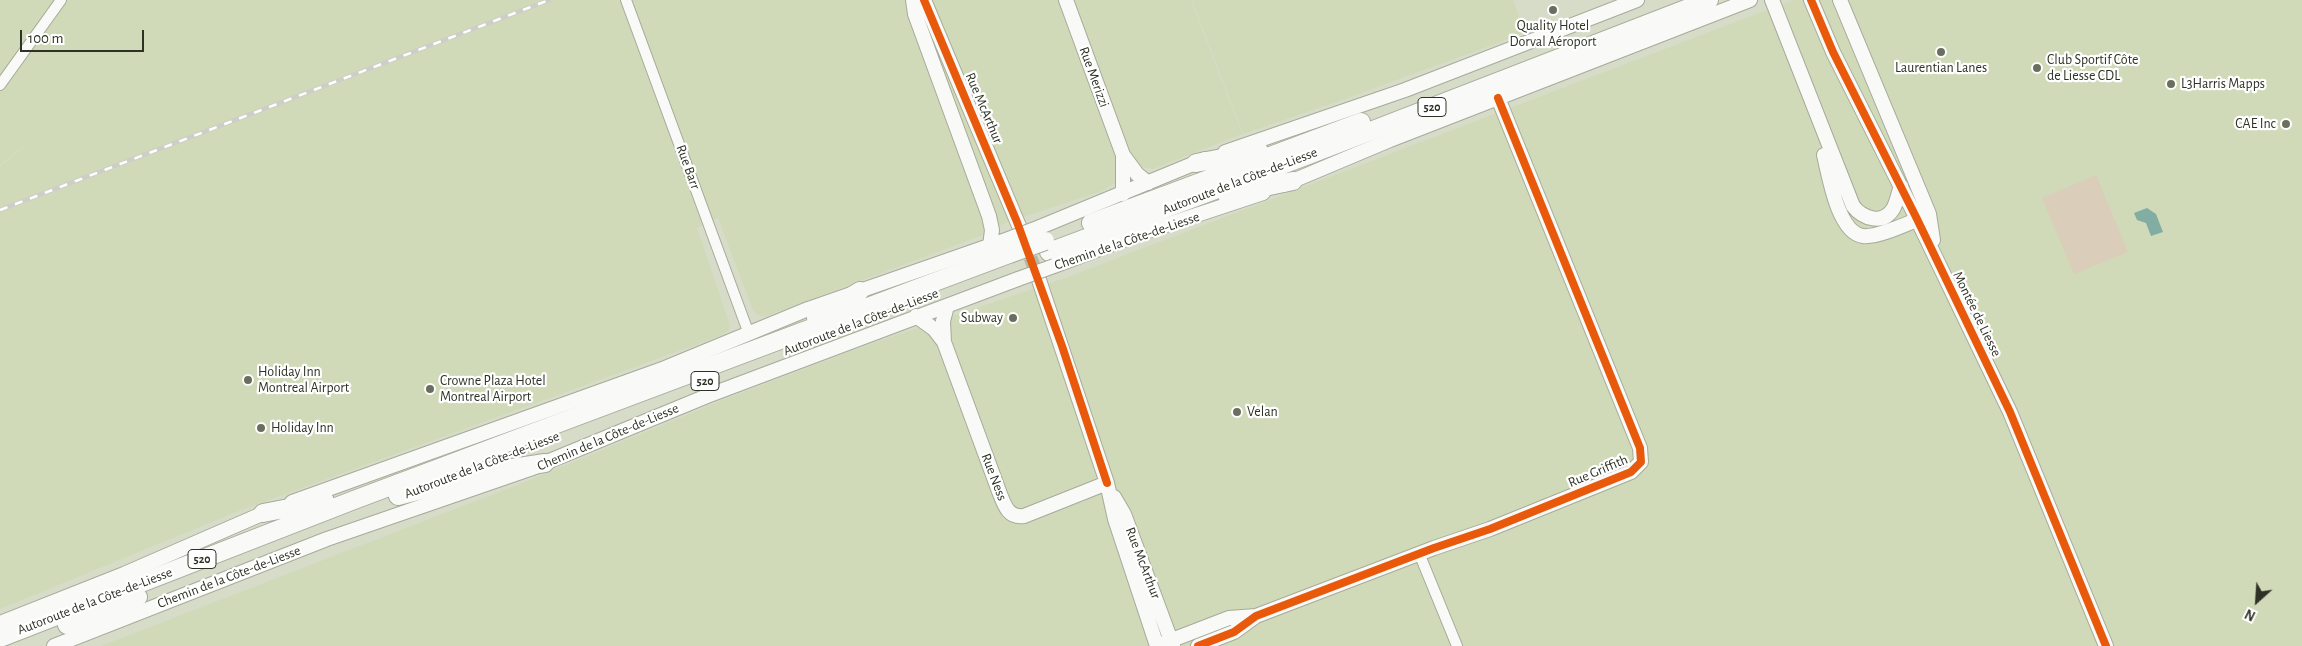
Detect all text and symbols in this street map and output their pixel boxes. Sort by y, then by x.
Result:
marker: Quality Hotel Dorval Aéroport [1547,4,1559,16]
place label: Quality Hotel Dorval Aéroport [1510,18,1596,50]
scale bar [22,20,146,52]
text: 100 m [28,31,63,46]
street label: Rue Merizzi [1075,44,1113,110]
marker: Laurentian Lanes [1935,46,1947,58]
place label: Club Sportif Côte de Liesse CDL [2047,52,2138,84]
place label: Laurentian Lanes [1895,60,1987,76]
marker: Club Sportif Côte de Liesse CDL [2031,62,2043,74]
street label: Rue McArthur [962,70,1006,146]
place label: L3Harris Mapps [2181,76,2265,92]
marker: L3Harris Mapps [2165,78,2177,90]
road number: 520 [1418,98,1446,116]
place label: CAE Inc [2235,116,2276,132]
marker: CAE Inc [2280,118,2292,130]
street label: Rue Barr [672,142,704,192]
street label: Autoroute de la Côte-de-Liesse [1160,144,1320,218]
street label: Chemin de la Côte-de-Liesse [1052,208,1202,274]
street label: Montée de Liesse [1949,269,2005,359]
street label: Autoroute de la Côte-de-Liesse [781,285,941,359]
place label: Subway [961,310,1003,326]
marker: Subway [1007,312,1019,324]
place label: Holiday Inn Montreal Airport [258,364,349,397]
road number: 520 [691,372,719,391]
place label: Crowne Plaza Hotel Montreal Airport [440,373,546,406]
marker: Holiday Inn Montreal Airport [242,374,254,386]
marker: Crowne Plaza Hotel Montreal Airport [424,383,436,395]
street label: Chemin de la Côte-de-Liesse [535,400,681,474]
place label: Velan [1247,404,1278,420]
marker: Velan [1231,406,1243,418]
place label: Holiday Inn [271,420,334,436]
marker: Holiday Inn [255,422,267,434]
street label: Autoroute de la Côte-de-Liesse [402,428,562,502]
street label: Rue Ness [977,451,1011,503]
street label: Rue Griffith [1566,451,1630,491]
street label: Rue McArthur [1122,525,1164,601]
street label: Chemin de la Côte-de-Liesse [155,542,303,612]
road number: 520 [188,550,216,568]
street label: Autoroute de la Côte-de-Liesse [15,564,175,638]
north arrow [2232,576,2282,626]
text: N [2243,606,2258,623]

